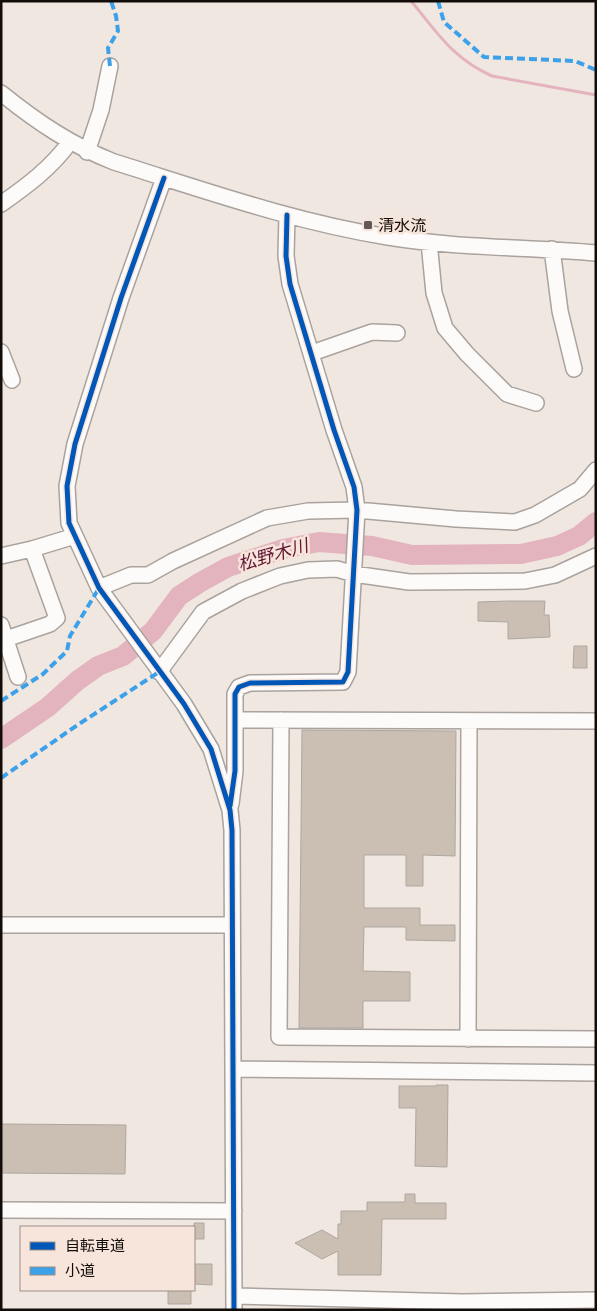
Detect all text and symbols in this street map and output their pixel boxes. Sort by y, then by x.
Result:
place label: 清水流 [378,217,426,234]
marker: 清水流 [362,219,374,231]
water label: 松野木川 [236,535,312,575]
legend [20,1226,195,1291]
text: 自転車道 [65,1237,125,1254]
text: 小道 [65,1262,95,1279]

